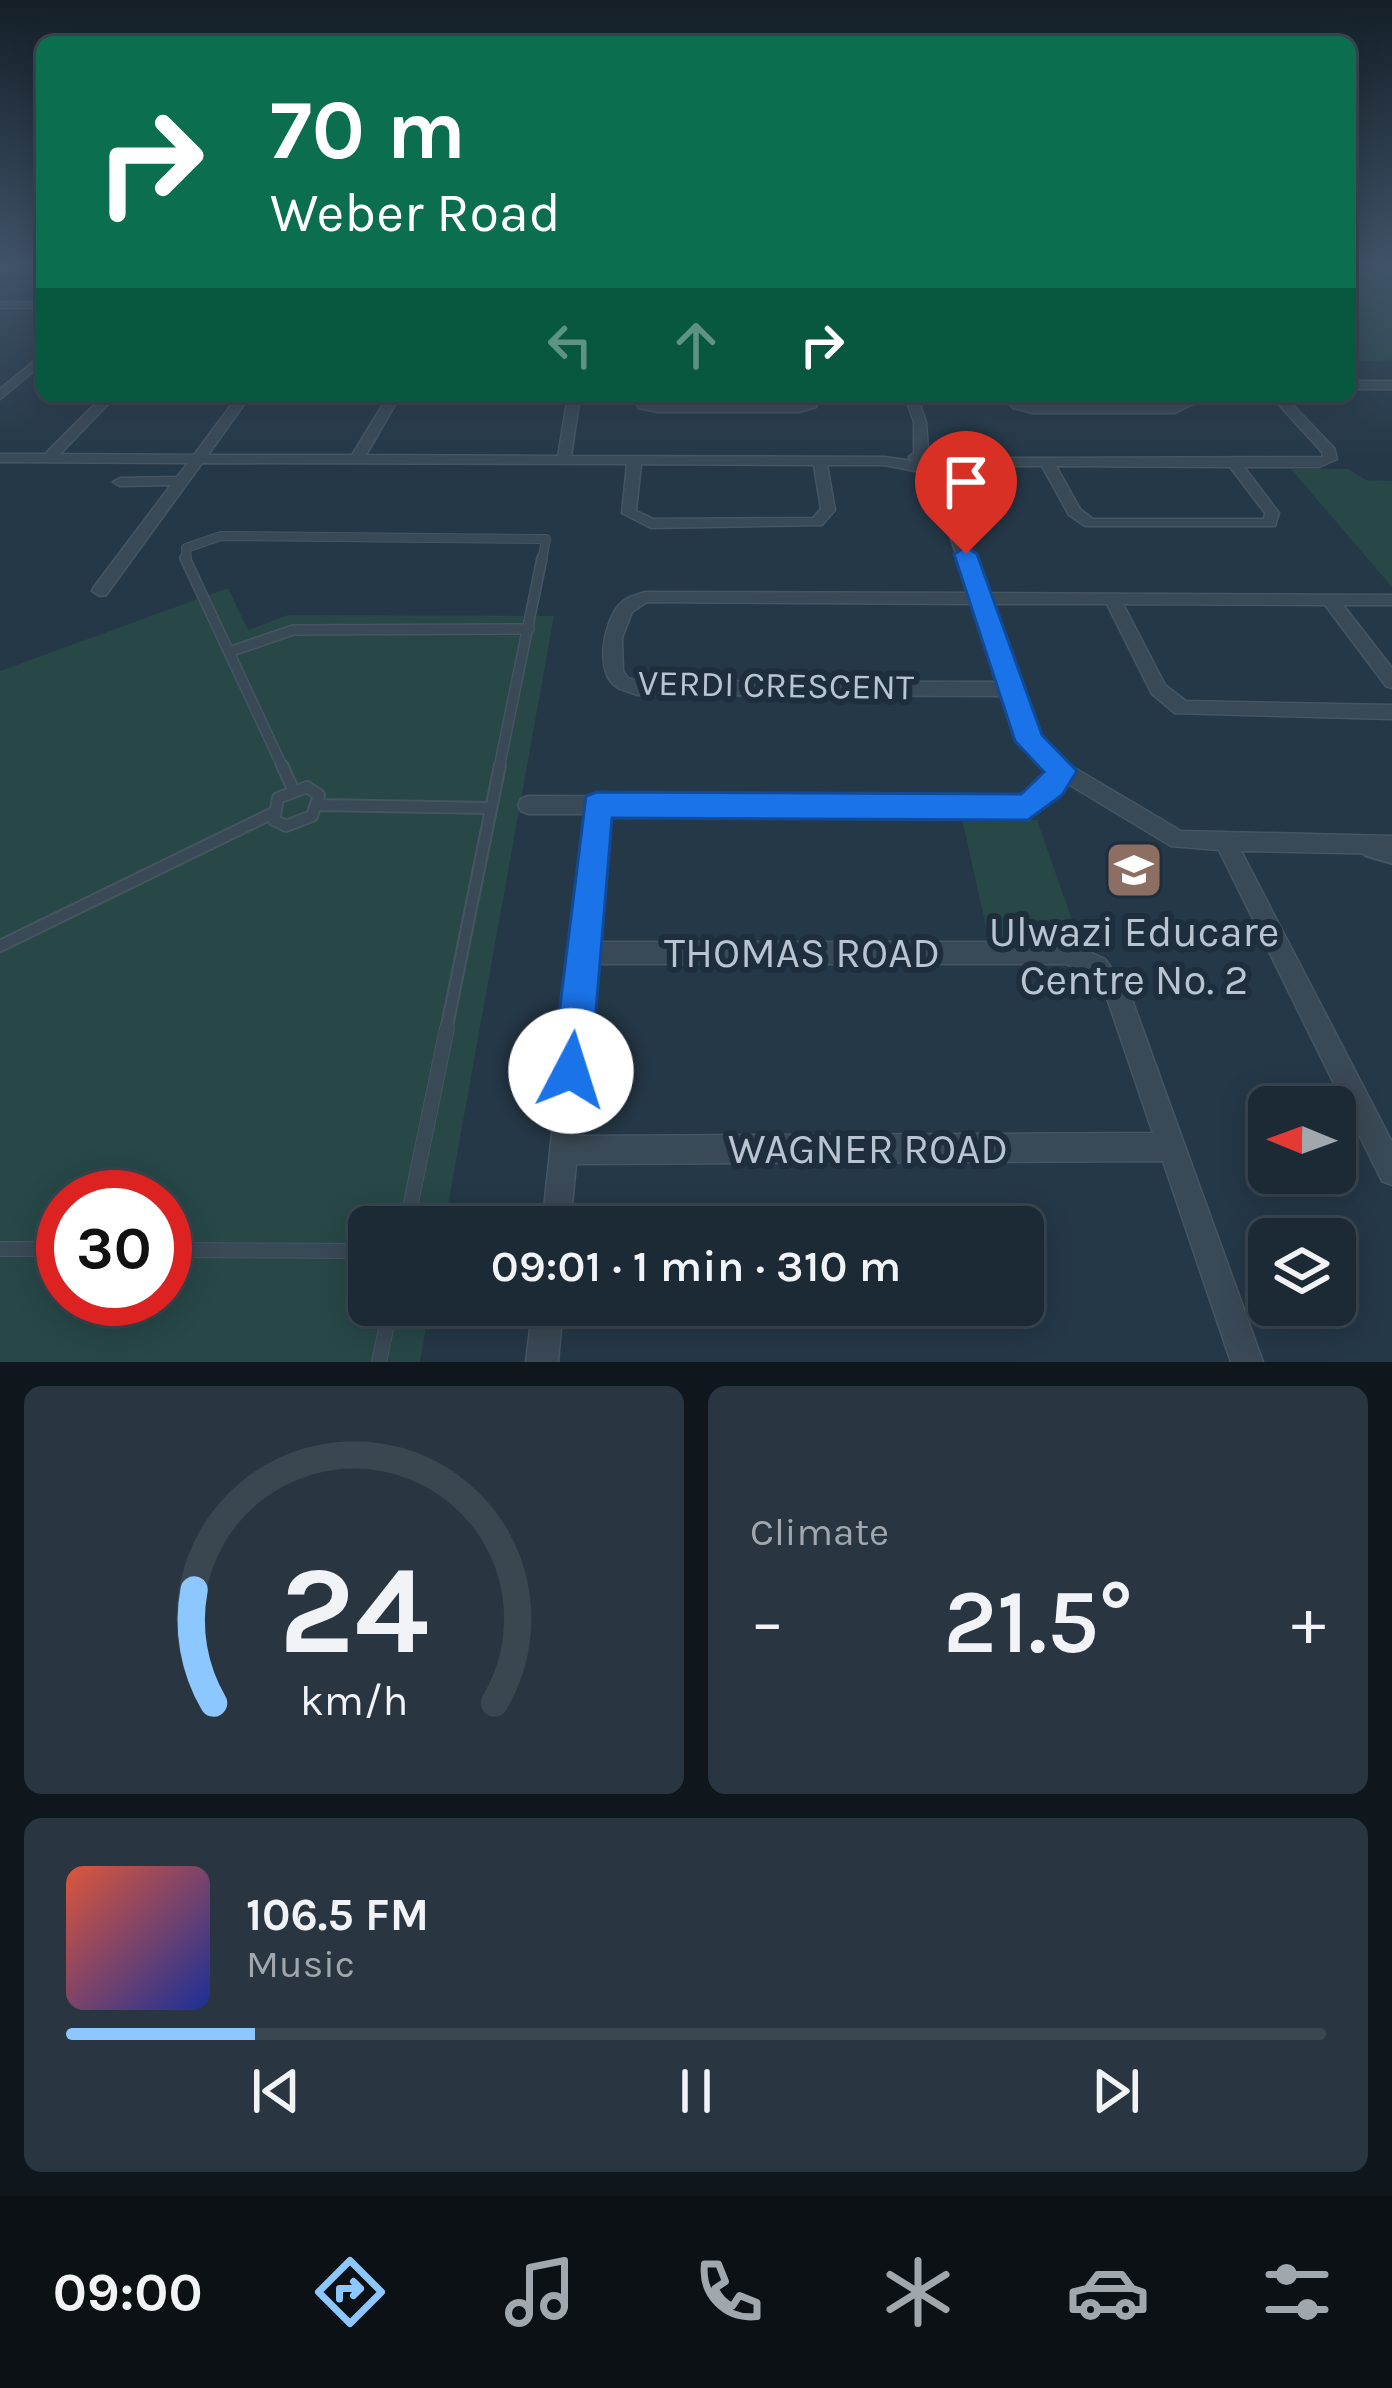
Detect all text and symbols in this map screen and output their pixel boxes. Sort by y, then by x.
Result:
text: 70 m [270,81,466,179]
icon: right [72,84,228,240]
text: Weber Road [270,181,561,245]
icon: left [537,312,603,378]
icon: ahead [663,312,729,378]
icon: right [789,312,855,378]
pin [915,431,1017,554]
icon: arrive [933,449,999,515]
street label: VERDI CRESCENT [638,662,914,708]
school or university icon: Ulwazi Educare Centre No. 2 [1103,839,1165,901]
place label: Ulwazi Educare Centre No. 2 [989,907,1279,1005]
street label: THOMAS ROAD [664,928,940,978]
position arrow [508,1008,634,1134]
north arrow [1248,1086,1356,1194]
map controls [1248,1086,1356,1326]
street label: WAGNER ROAD [728,1124,1008,1174]
speed limit sign: 30 [36,1170,192,1326]
button: layers [1248,1218,1356,1326]
text: 09:01 · 1 min · 310 m [491,1240,901,1292]
text: Climate [750,1509,889,1555]
text: 24 [279,1538,429,1683]
text: 21.5° [943,1569,1133,1675]
text: − [750,1583,785,1661]
text: + [1291,1583,1326,1661]
text: km/h [300,1676,408,1726]
text: 106.5 FM [246,1889,429,1941]
text: Music [246,1941,355,1987]
icon: previous [243,2058,309,2124]
icon: pause [663,2058,729,2124]
icon: next [1083,2058,1149,2124]
icon: directions [308,2250,392,2334]
icon: music [498,2250,582,2334]
icon: phone [687,2250,771,2334]
icon: climate [876,2250,960,2334]
icon: car [1066,2250,1150,2334]
icon: filters [1255,2250,1339,2334]
text: 09:00 [53,2260,203,2324]

